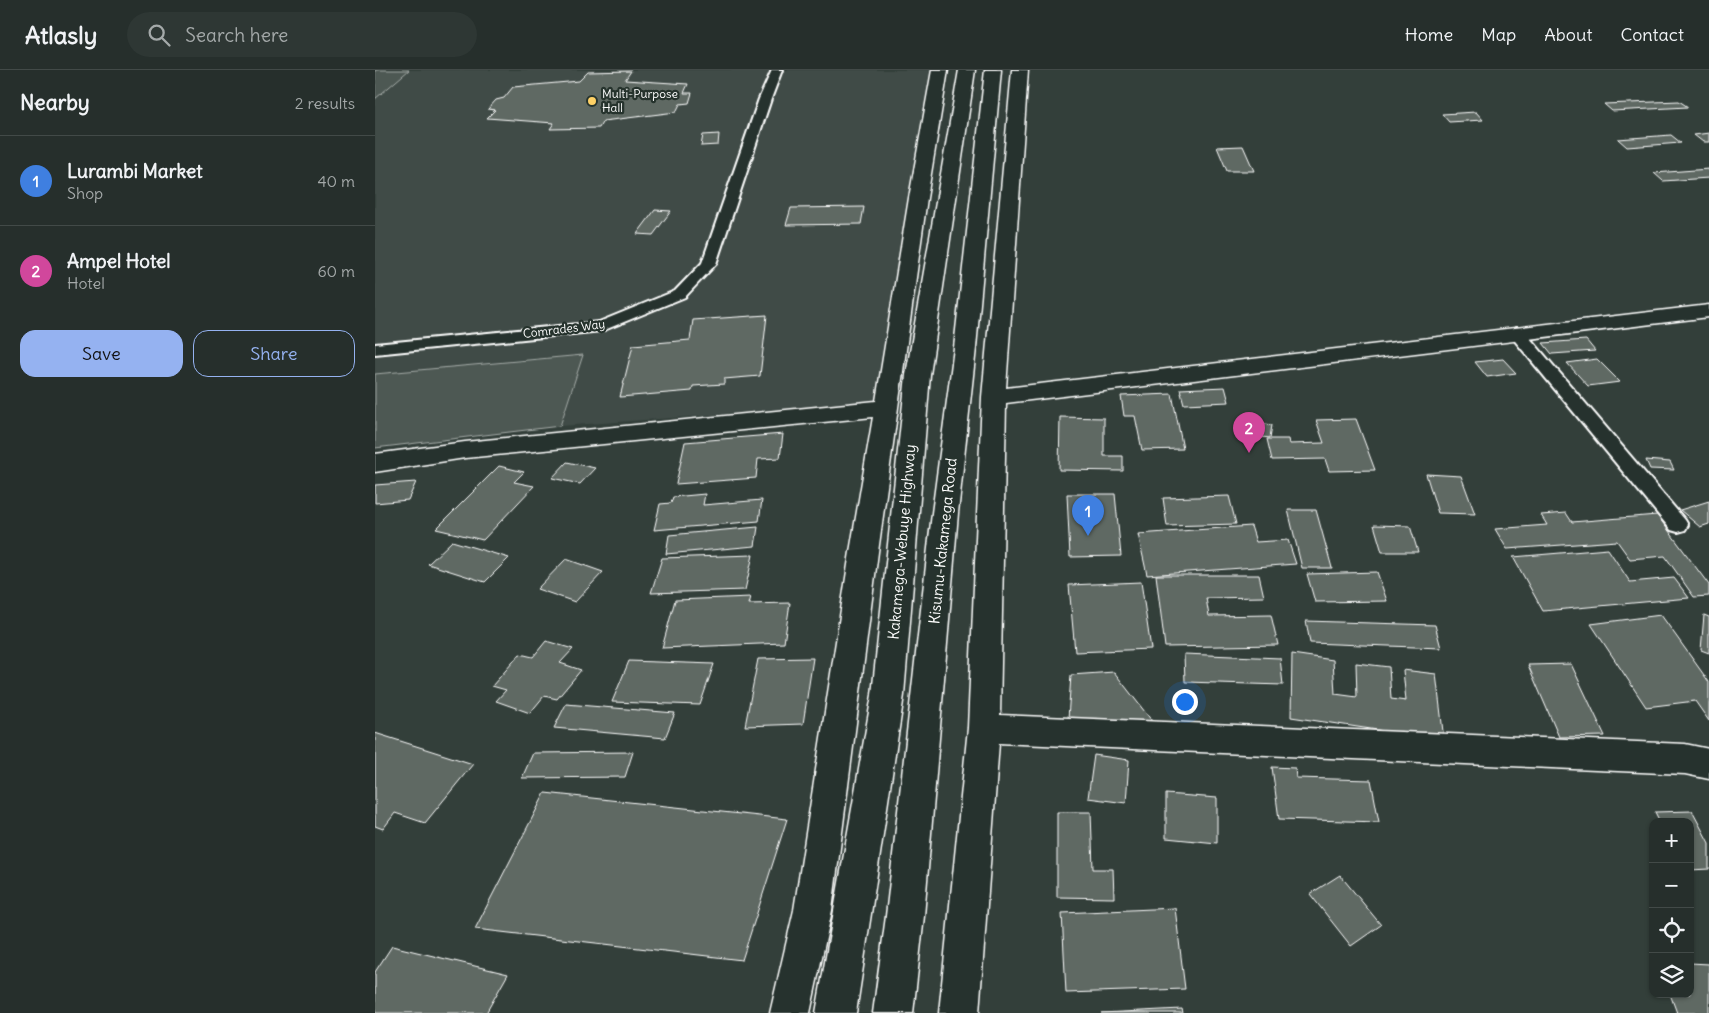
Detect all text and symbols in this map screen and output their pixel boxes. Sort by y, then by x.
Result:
search box [127,12,477,57]
text: Atlasly [25,20,97,50]
icon: search [145,21,173,49]
text: Search here [185,23,288,47]
text: Home [1405,23,1453,46]
text: Map [1481,23,1516,46]
text: About [1544,23,1592,46]
text: Contact [1620,23,1684,46]
place label: Multi-Purpose Hall [602,86,678,115]
text: Nearby [20,89,90,116]
text: 2 results [295,93,355,113]
marker: Multi-Purpose Hall [586,95,598,107]
text: Lurambi Market [67,159,203,183]
text: 1 [33,171,39,191]
text: 40 m [317,171,355,191]
text: Shop [67,183,103,203]
text: Ampel Hotel [67,249,171,273]
text: 2 [32,261,40,281]
text: 60 m [317,261,355,281]
text: Hotel [67,273,105,293]
street label: Comrades Way [522,316,606,341]
button: Save [20,330,183,377]
button: Share [193,330,355,377]
pin: 2 [1233,412,1265,453]
street label: Kakamega-Webuye Highway [883,444,920,640]
street label: Kisumu-Kakamega Road [924,457,961,625]
pin: 1 [1072,495,1104,536]
your location [1172,689,1198,715]
map controls [1649,818,1694,998]
button: + [1649,818,1694,863]
button: − [1649,863,1694,908]
button: locate [1649,908,1694,953]
button: layers [1649,953,1694,998]

